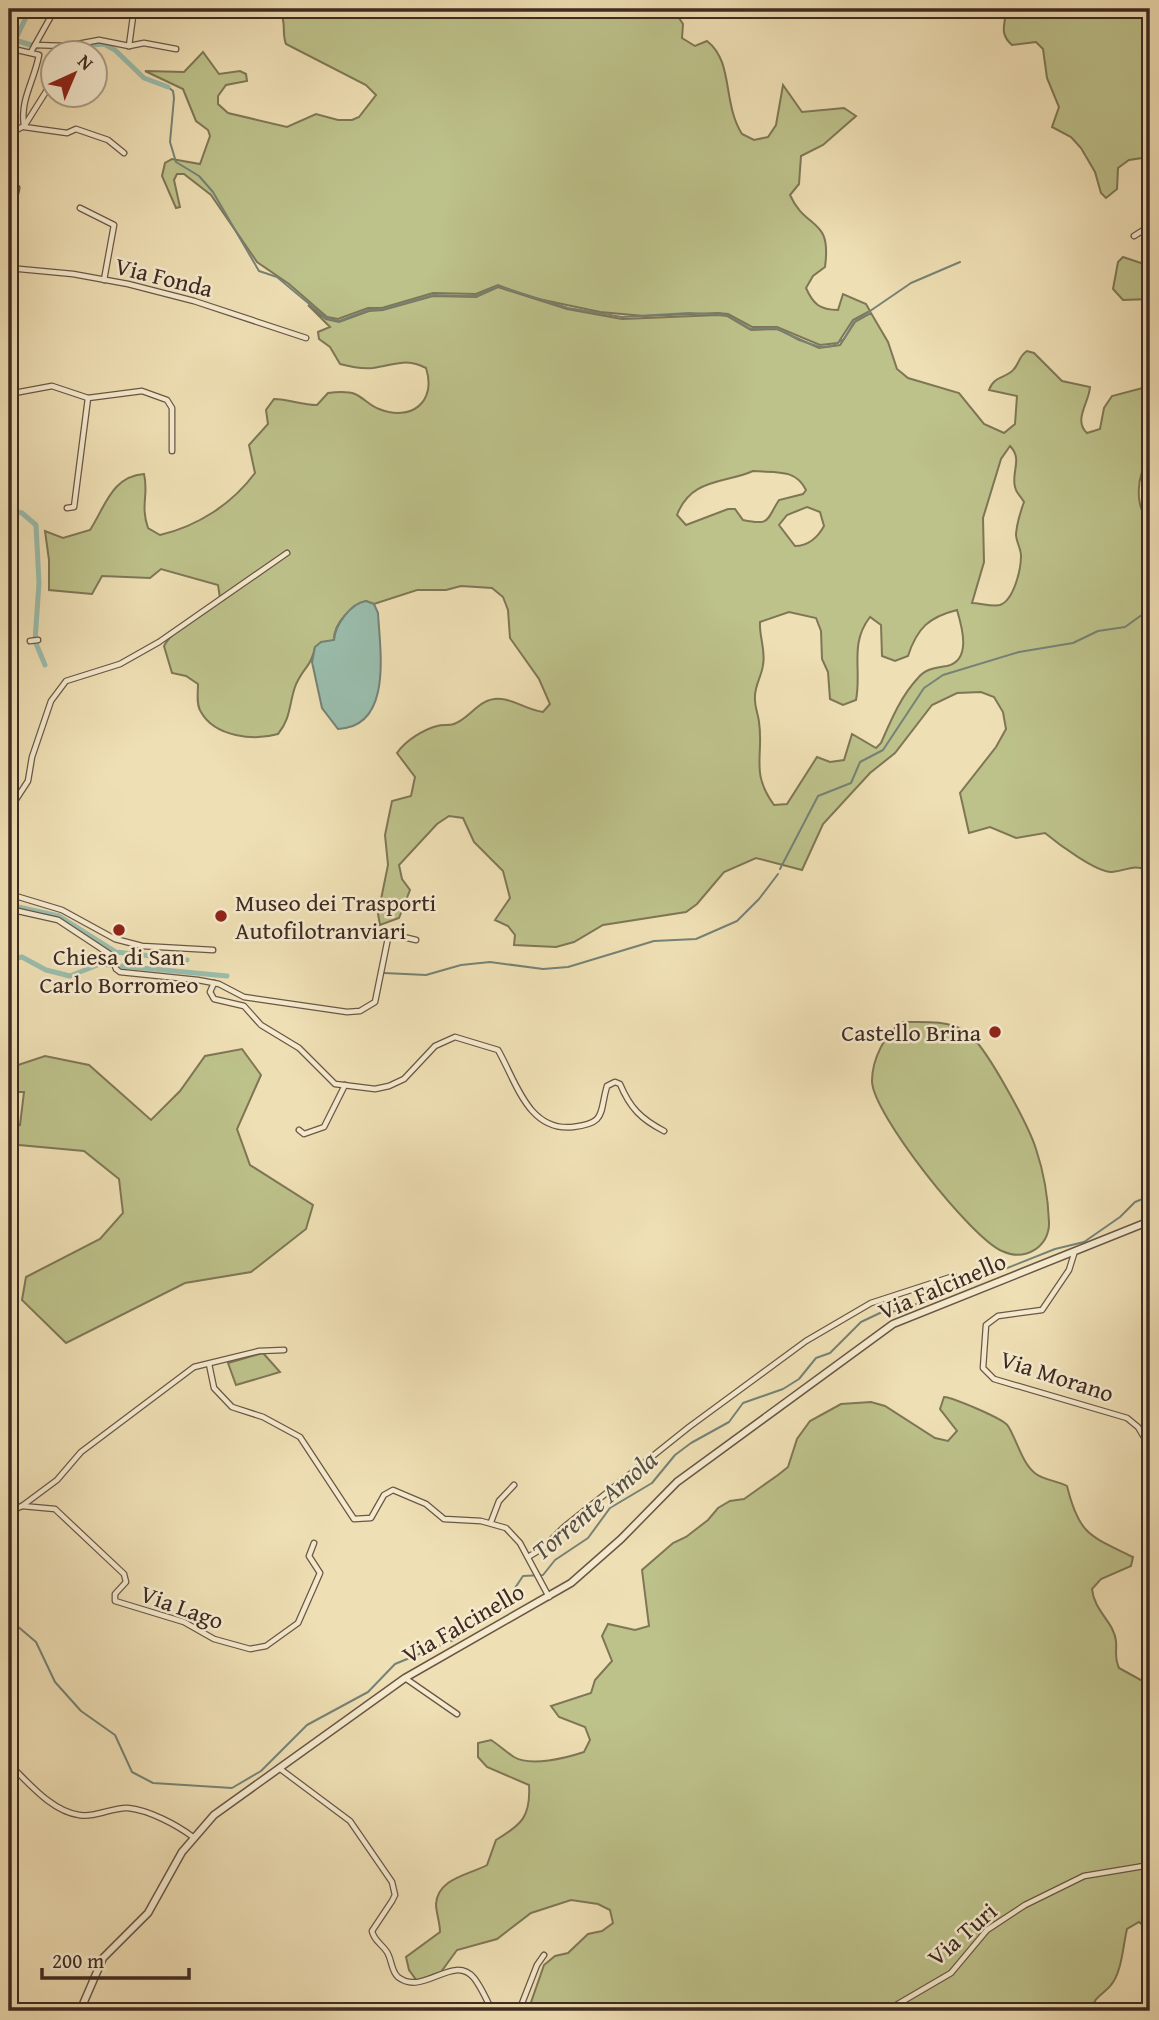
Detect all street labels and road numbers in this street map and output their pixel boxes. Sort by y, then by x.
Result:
street label: Via Fonda [111,248,217,306]
street label: Via Falcinello [873,1243,1011,1329]
street label: Via Morano [996,1341,1118,1411]
street label: Via Falcinello [395,1574,531,1672]
street label: Via Lago [135,1576,229,1638]
street label: Via Turi [920,1894,1005,1974]

